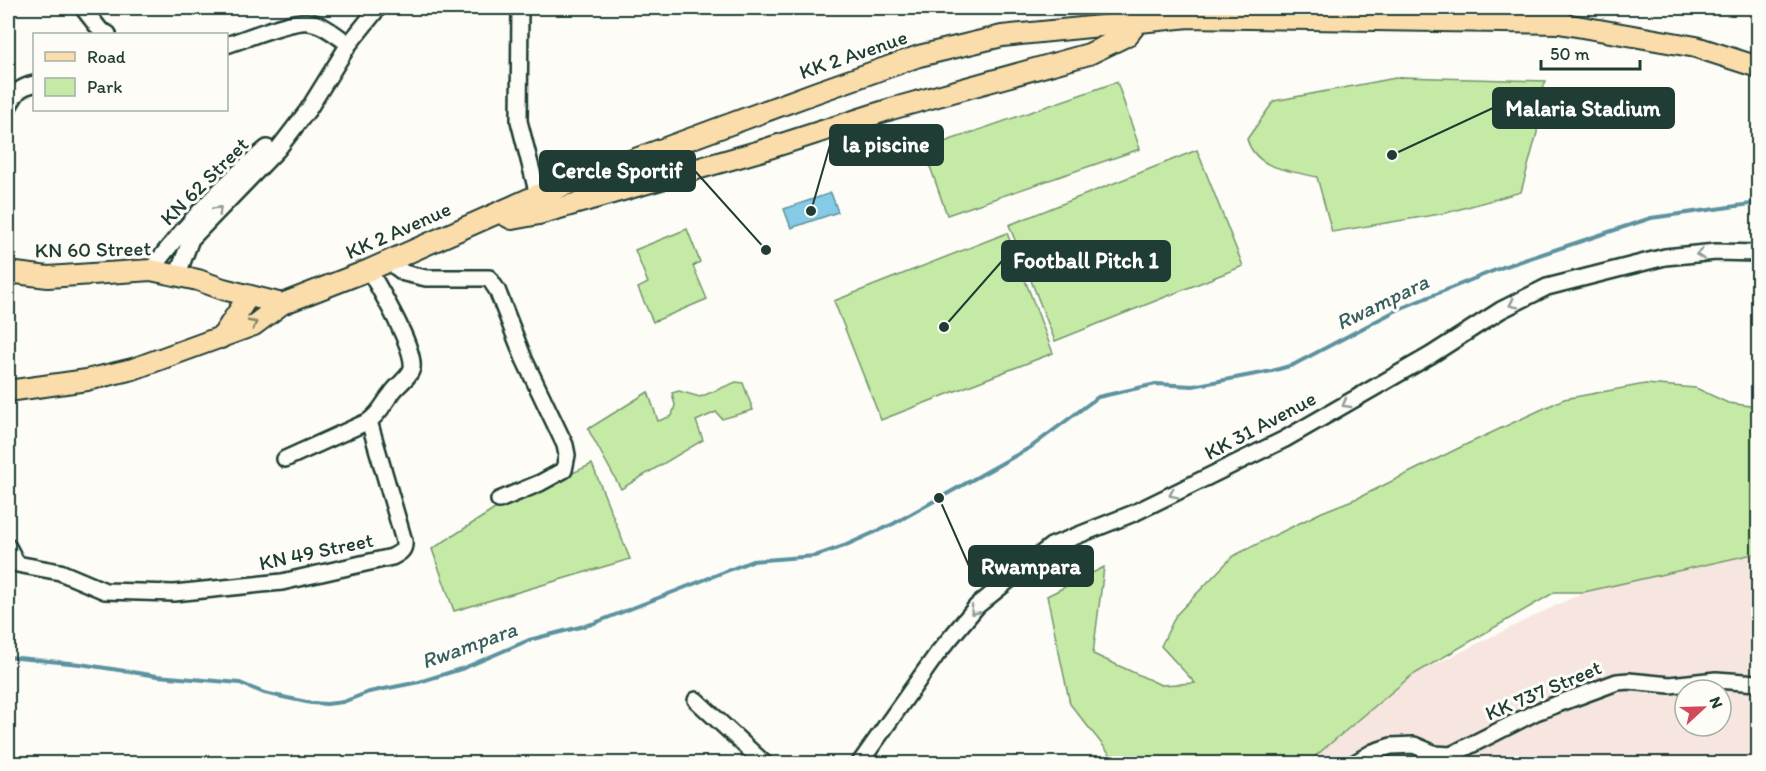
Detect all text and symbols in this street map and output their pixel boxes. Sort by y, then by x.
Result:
street label: KK 2 Avenue [796,24,910,84]
legend [33,33,228,111]
scale bar [1541,33,1640,71]
text: 50 m [1550,43,1590,65]
text: Road [87,46,126,68]
text: Park [87,76,122,98]
callout: Malaria Stadium [1493,88,1674,128]
text: Malaria Stadium [1505,95,1661,122]
callout: la piscine [830,125,943,165]
text: la piscine [842,131,930,158]
street label: KN 62 Street [155,132,253,230]
callout: Cercle Sportif [540,151,695,191]
text: Cercle Sportif [552,157,683,184]
street label: KK 2 Avenue [341,196,455,264]
one-way arrow [211,206,222,217]
street label: KN 60 Street [34,235,152,263]
callout: Football Pitch 1 [1002,241,1170,281]
text: Football Pitch 1 [1013,247,1159,274]
one-way arrow [1696,247,1705,260]
water label: Rwampara [1331,268,1433,336]
one-way arrow [1509,297,1519,308]
one-way arrow [247,320,257,331]
street label: KK 31 Avenue [1200,385,1320,465]
one-way arrow [1342,397,1352,408]
one-way arrow [1168,487,1179,498]
street label: KN 49 Street [257,527,376,575]
callout: Rwampara [969,546,1093,586]
text: Rwampara [981,553,1081,580]
one-way arrow [970,604,981,614]
water label: Rwampara [417,615,521,675]
street label: KK 737 Street [1481,654,1605,726]
north arrow [1673,678,1733,738]
text: N [1706,694,1727,711]

